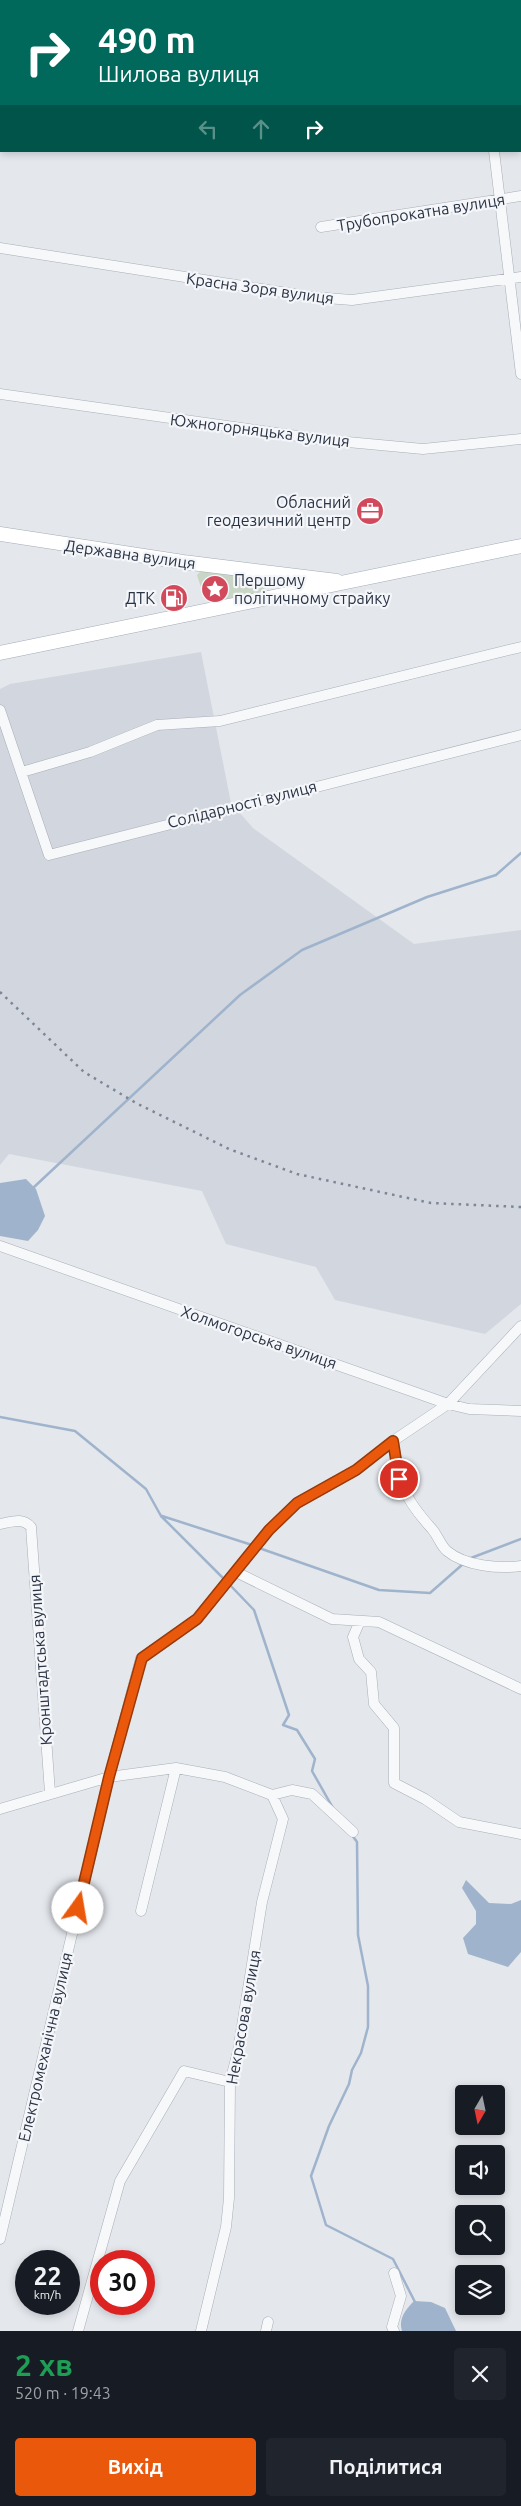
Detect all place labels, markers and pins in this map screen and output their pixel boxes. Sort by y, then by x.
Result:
place label: Обласний геодезичний центр [207,493,351,529]
office icon: Обласний геодезичний центр [355,496,385,526]
place label: Першому політичному страйку [234,571,391,607]
place icon: Першому політичному страйку [200,574,230,604]
fuel station icon: ДТК [159,583,189,613]
place label: ДТК [125,589,155,607]
pin [378,1458,420,1500]

